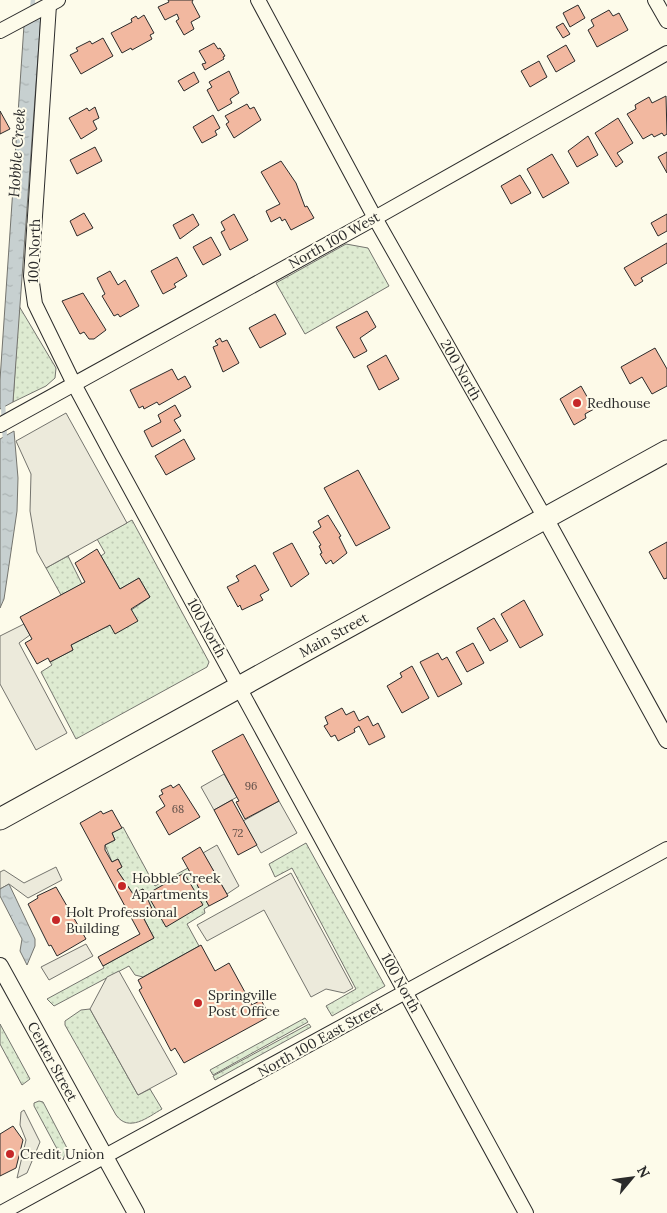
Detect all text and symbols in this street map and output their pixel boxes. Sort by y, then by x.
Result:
water label: Hobble Creek [4,108,29,198]
street label: North 100 West [285,207,383,272]
street label: 100 North [24,218,44,284]
street label: 200 North [437,336,486,404]
place label: Redhouse [587,394,651,412]
marker: Redhouse [571,397,583,409]
street label: 100 North [183,595,231,661]
street label: Main Street [296,608,372,661]
house number: 96 [245,779,257,793]
house number: 68 [172,802,184,816]
house number: 72 [233,826,244,840]
place label: Hobble Creek Apartments [131,869,221,903]
marker: Hobble Creek Apartments [116,880,128,892]
place label: Holt Professional Building [66,903,177,937]
marker: Holt Professional Building [50,914,62,926]
street label: 100 North [377,950,425,1016]
place label: Springville Post Office [208,986,280,1020]
marker: Springville Post Office [192,997,204,1009]
street label: North 100 East Street [255,997,386,1081]
street label: Center Street [23,1018,82,1105]
place label: Credit Union [20,1145,105,1163]
marker: Credit Union [4,1148,16,1160]
north arrow [607,1153,657,1203]
text: N [633,1163,654,1181]

